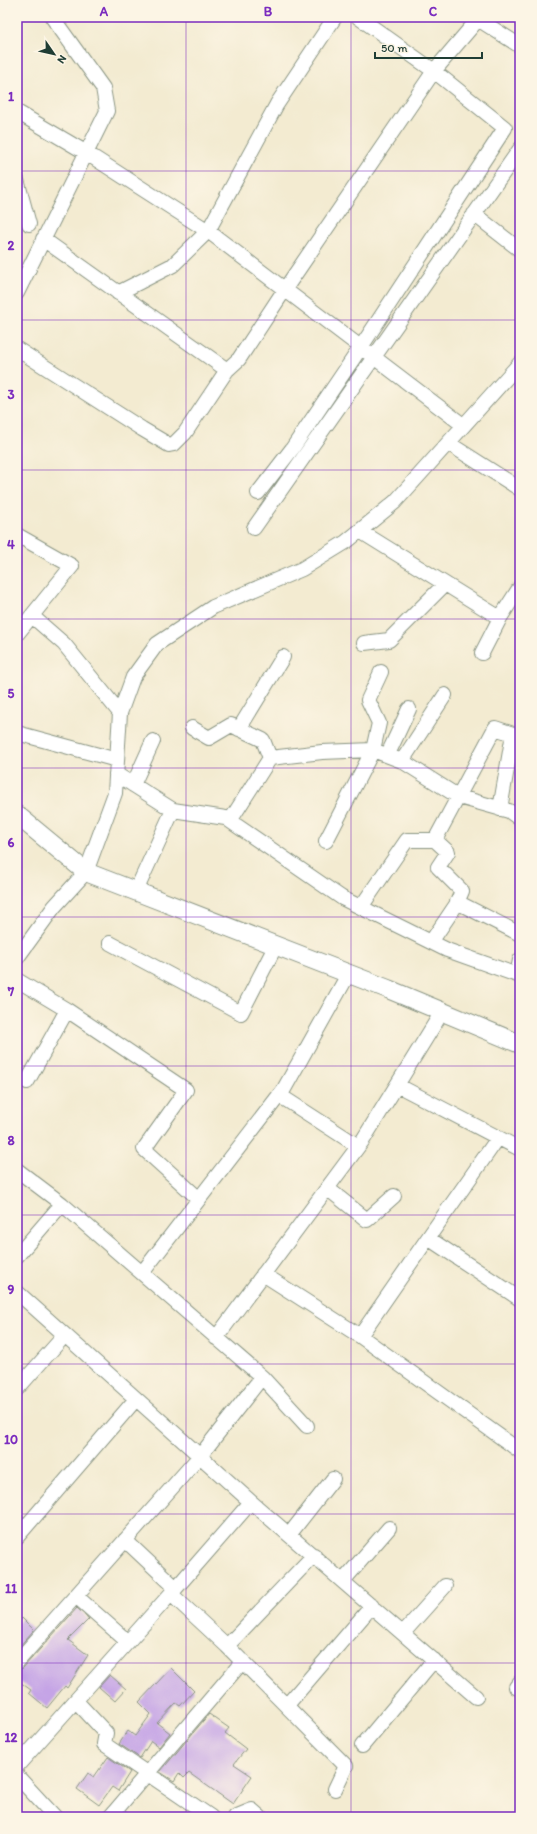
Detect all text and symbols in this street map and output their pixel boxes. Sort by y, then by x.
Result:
text: A [99,4,109,19]
text: B [264,4,273,19]
text: C [429,4,438,19]
north arrow [34,34,74,74]
scale bar [375,34,482,60]
text: 50 m [381,41,407,55]
text: N [54,53,69,66]
text: 1 [8,89,14,104]
text: 2 [8,238,15,253]
text: 3 [7,387,15,402]
text: 4 [7,537,15,552]
text: 5 [8,686,15,701]
text: 6 [8,835,15,850]
text: 7 [7,984,15,999]
text: 8 [7,1133,15,1148]
text: 9 [8,1282,15,1297]
text: 10 [4,1432,18,1447]
text: 11 [5,1581,17,1596]
text: 12 [5,1730,18,1745]

